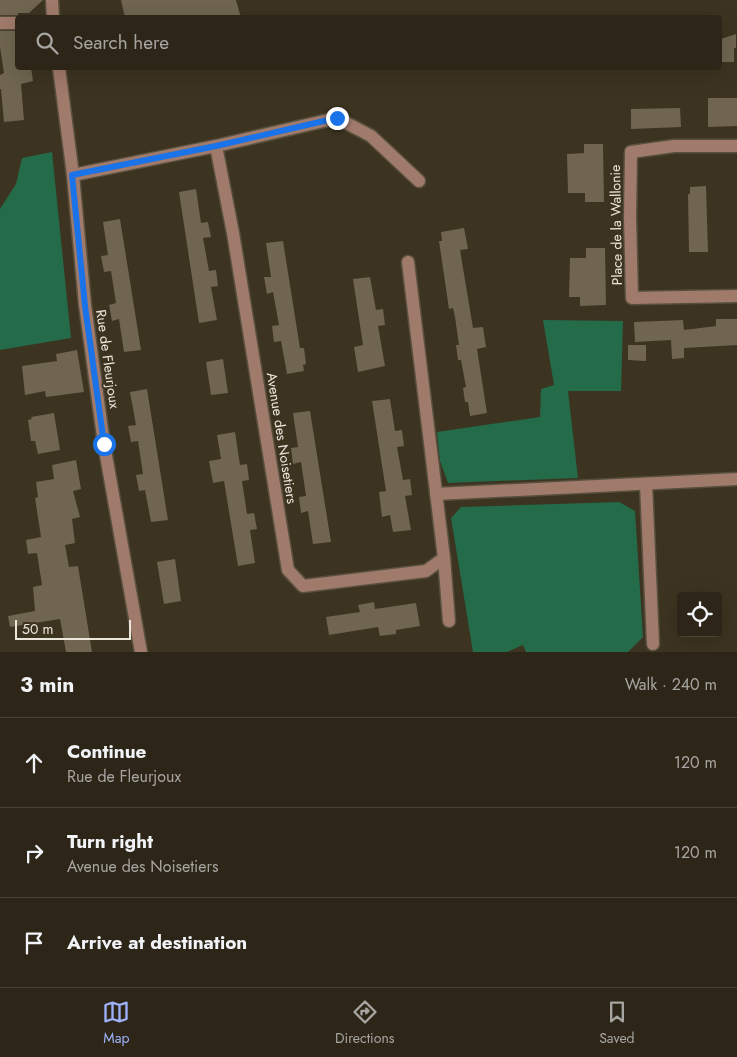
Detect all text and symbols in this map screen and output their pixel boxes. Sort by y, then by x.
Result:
search box [15,15,722,70]
icon: search [33,29,61,57]
text: Search here [73,29,169,56]
route end [326,107,349,130]
street label: Place de la Wallonie [605,164,627,286]
street label: Rue de Fleurjoux [91,308,125,410]
street label: Avenue des Noisetiers [262,371,302,505]
route start [93,433,116,456]
map controls [677,592,722,637]
button: locate [677,592,722,637]
scale bar [15,617,131,640]
text: 50 m [22,619,53,639]
text: 3 min [20,670,74,700]
text: Walk · 240 m [625,673,717,696]
text: Continue [67,738,146,765]
icon: ahead [20,749,48,777]
text: 120 m [674,751,717,774]
text: Rue de Fleurjoux [67,765,181,788]
text: Turn right [67,828,153,855]
icon: right [20,839,48,867]
text: 120 m [674,841,717,864]
text: Avenue des Noisetiers [67,855,218,878]
icon: arrive [20,929,48,957]
text: Arrive at destination [67,929,247,956]
tab: Map [102,998,130,1048]
tab: Directions [335,998,394,1048]
tab: Saved [599,998,635,1048]

